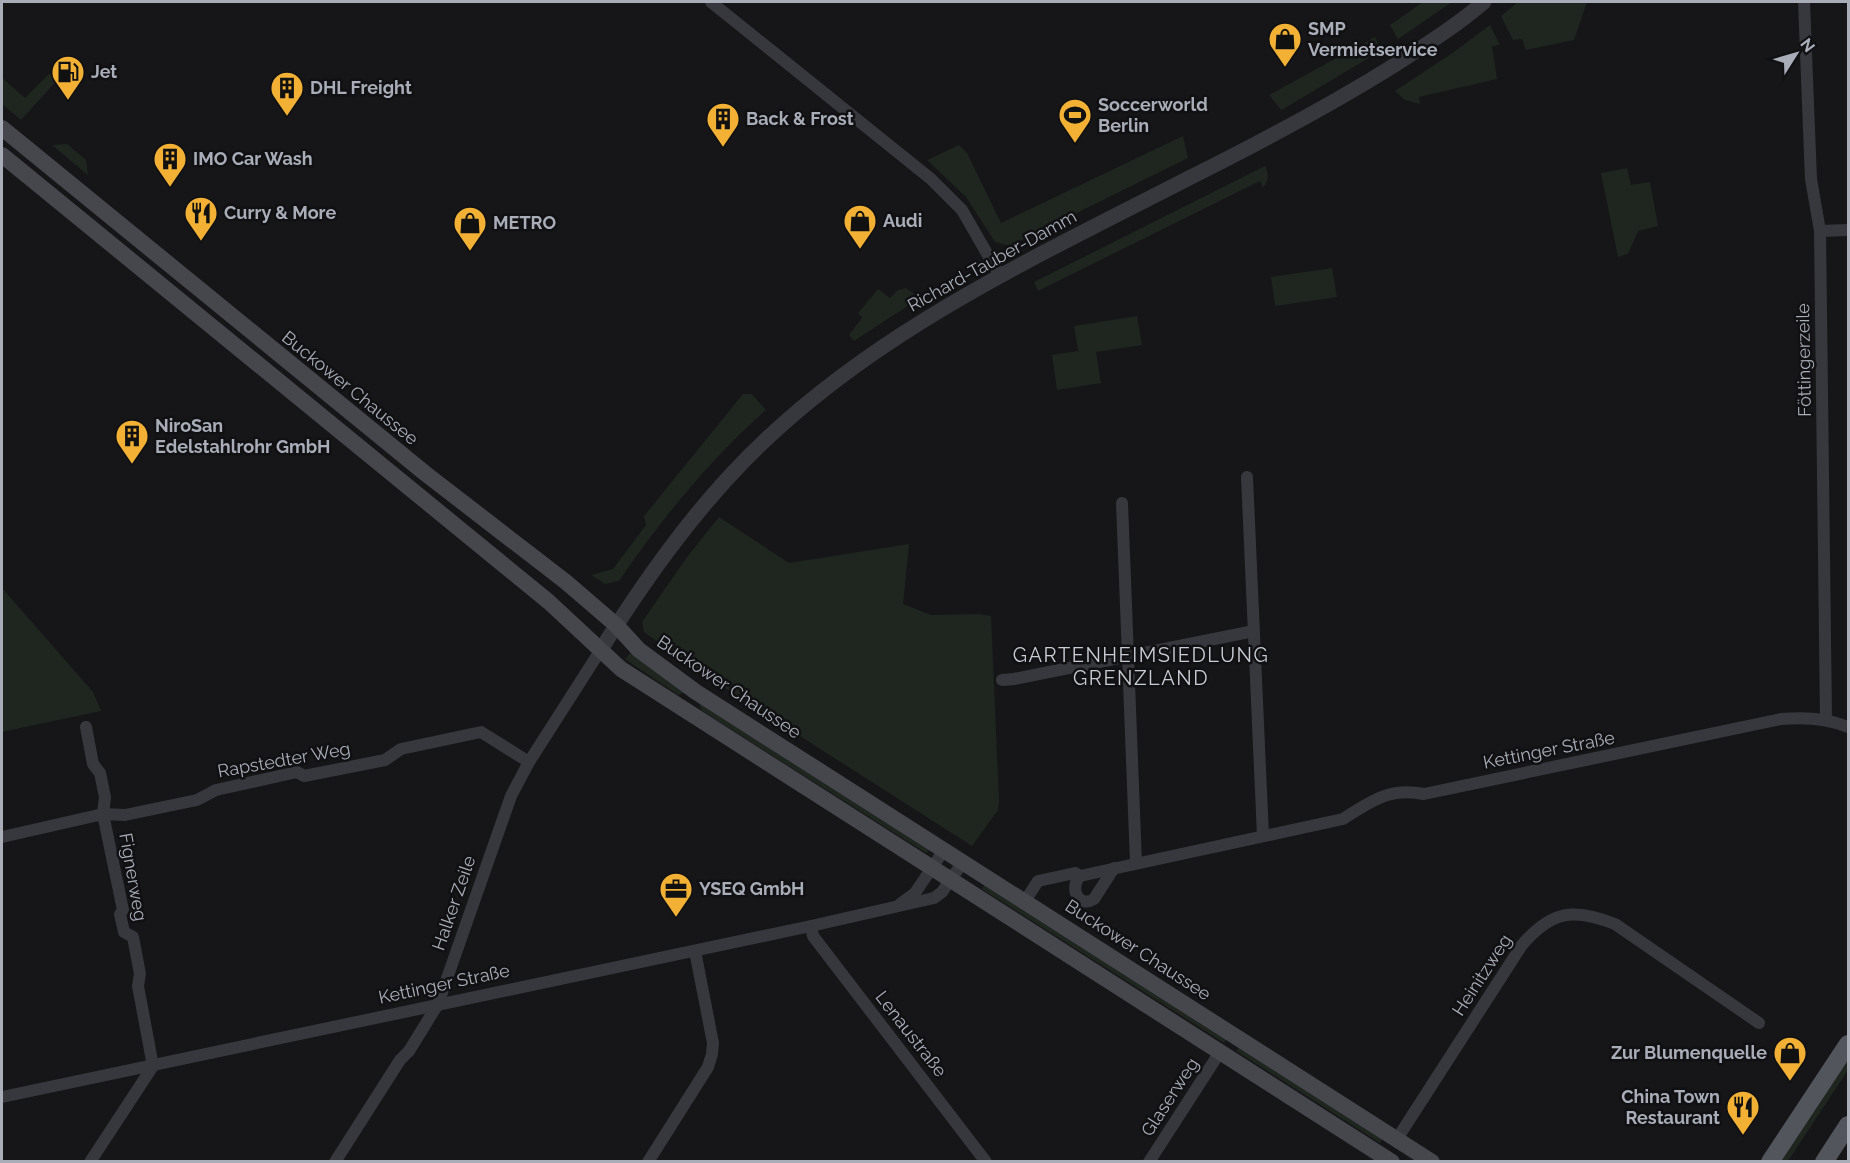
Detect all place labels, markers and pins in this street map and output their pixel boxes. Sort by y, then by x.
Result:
place label: SMP Vermietservice [1308,18,1438,60]
shop icon: SMP Vermietservice [1267,21,1303,68]
fuel station icon: Jet [50,54,86,101]
place label: Jet [91,61,117,82]
building icon: DHL Freight [269,70,305,117]
place label: DHL Freight [310,77,412,98]
place label: Soccerworld Berlin [1098,94,1208,136]
sports icon: Soccerworld Berlin [1057,97,1093,144]
building icon: Back & Frost [705,101,741,148]
place label: Back & Frost [746,108,854,129]
building icon: IMO Car Wash [152,141,188,188]
place label: IMO Car Wash [193,148,313,169]
restaurant icon: Curry & More [183,195,219,242]
place label: Curry & More [224,202,336,223]
shop icon: Audi [842,203,878,250]
shop icon: METRO [452,205,488,252]
place label: Audi [883,210,922,231]
place label: METRO [493,212,556,233]
place label: NiroSan Edelstahlrohr GmbH [155,415,330,457]
building icon: NiroSan Edelstahlrohr GmbH [114,418,150,465]
office icon: YSEQ GmbH [658,871,694,918]
place label: YSEQ GmbH [699,878,804,899]
shop icon: Zur Blumenquelle [1772,1035,1808,1082]
place label: Zur Blumenquelle [1611,1042,1767,1063]
place label: China Town Restaurant [1621,1086,1720,1128]
restaurant icon: China Town Restaurant [1725,1089,1761,1136]

